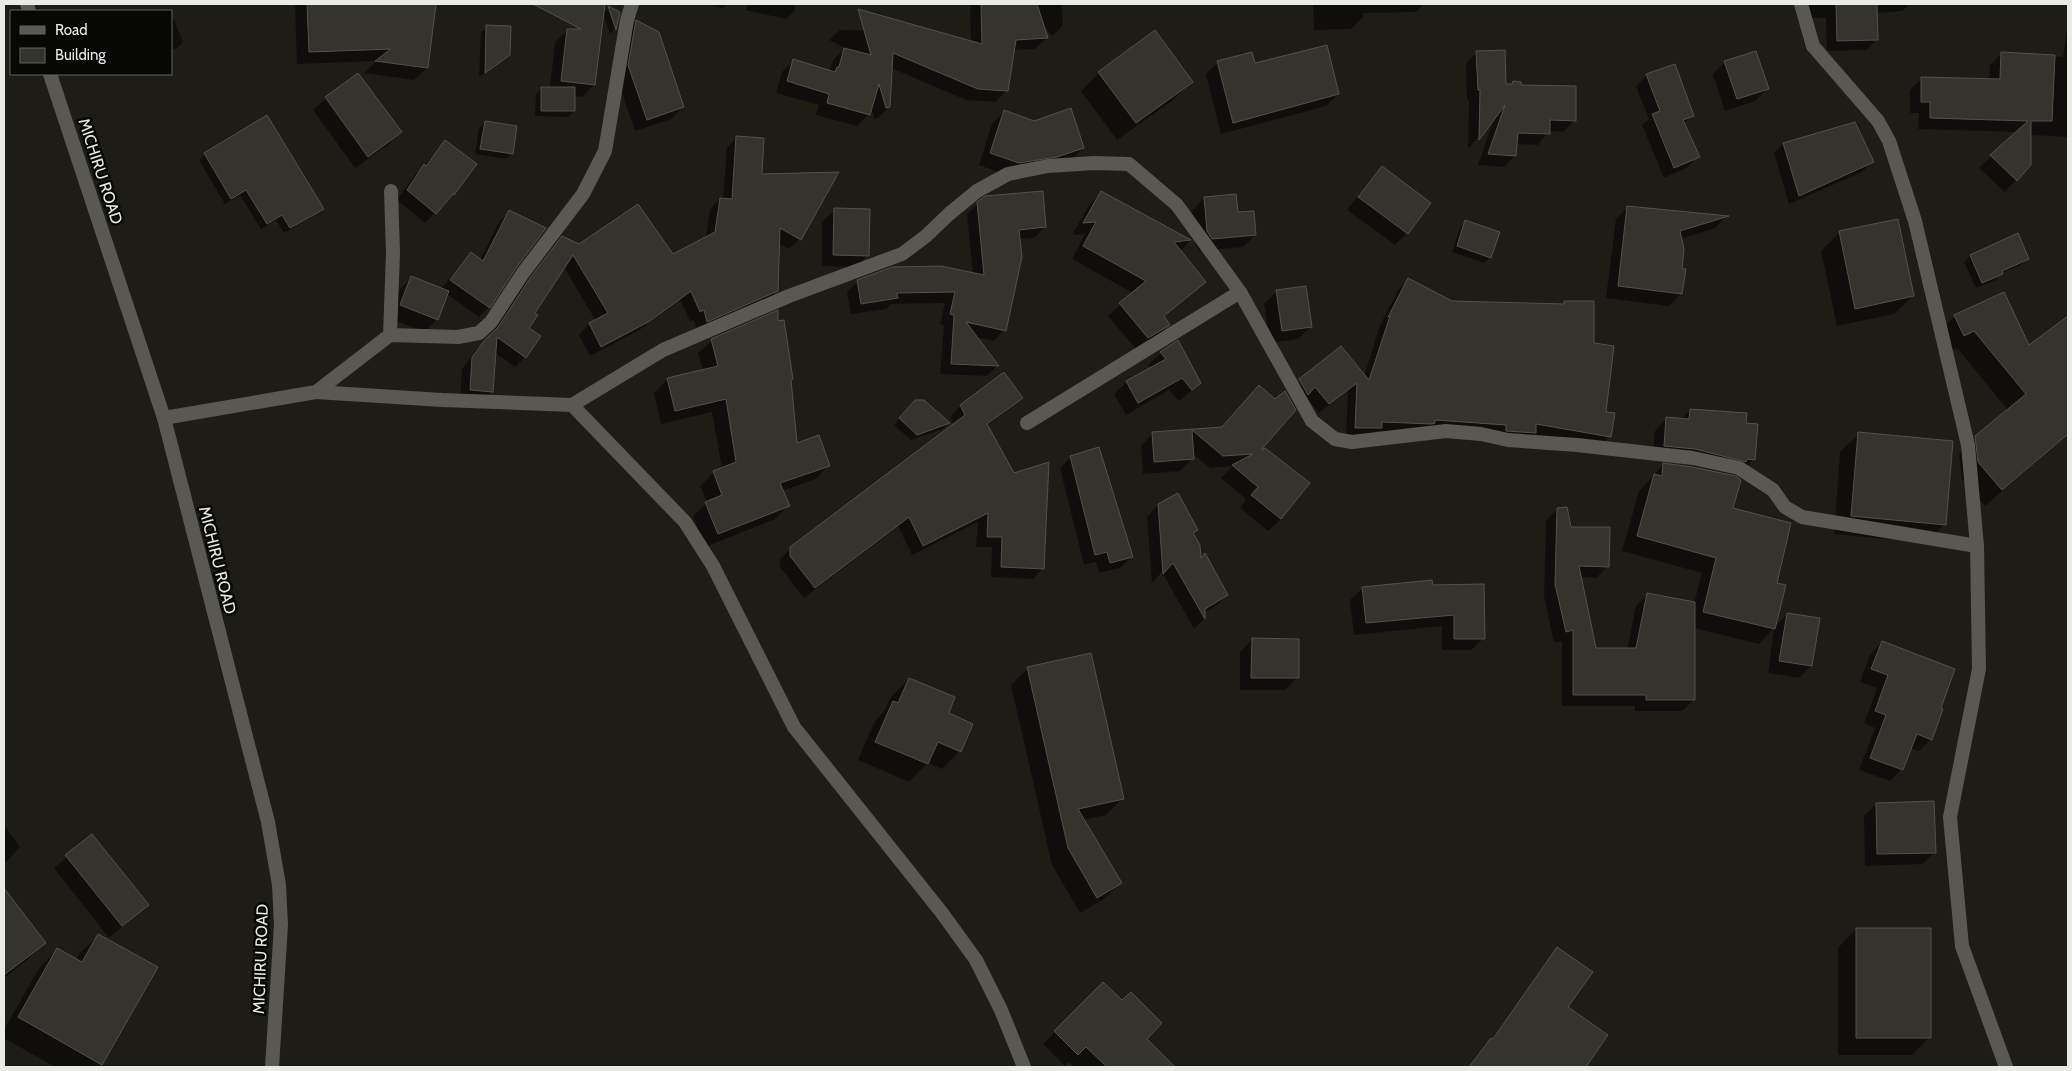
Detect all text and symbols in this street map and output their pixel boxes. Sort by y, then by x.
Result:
legend [10,10,172,75]
text: Road [55,21,88,39]
text: Building [55,46,106,64]
street label: MICHIRU ROAD [74,116,127,227]
street label: MICHIRU ROAD [195,504,240,616]
street label: MICHIRU ROAD [249,904,272,1014]

